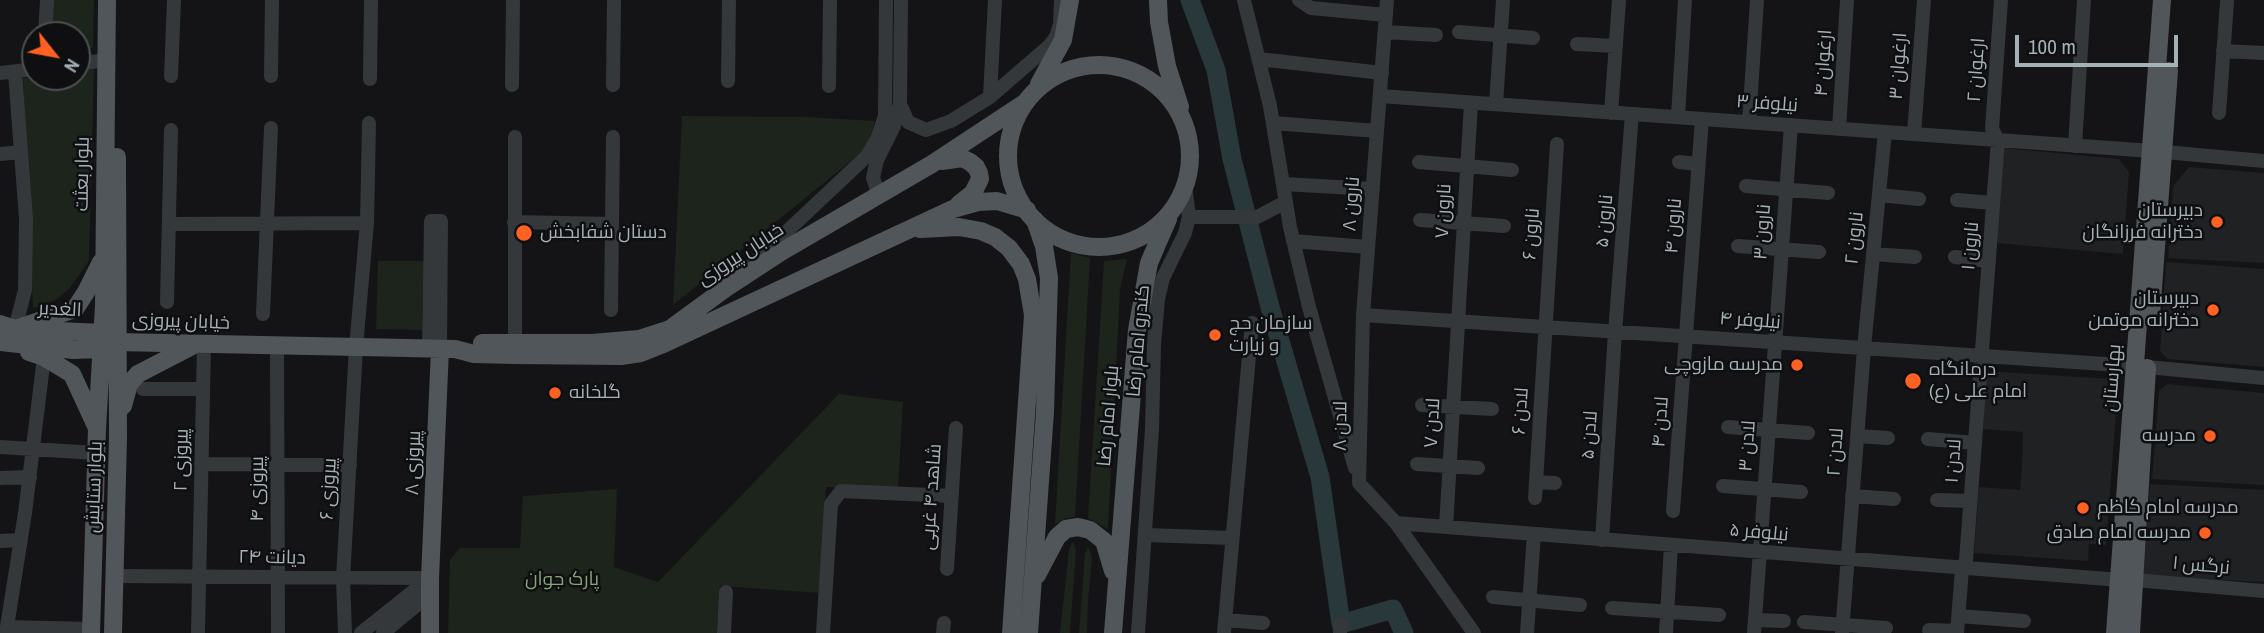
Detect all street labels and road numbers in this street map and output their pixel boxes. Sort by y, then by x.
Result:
street label: ارغوان ۴ [1810,29,1838,97]
street label: ارغوان ۳ [1885,32,1913,100]
street label: ارغوان ۲ [1963,37,1991,103]
street label: نیلوفر ۳ [1735,90,1799,118]
street label: بلوار بعثت [71,137,95,211]
street label: نارون ۸ [1339,176,1365,232]
street label: نارون ۷ [1431,183,1457,239]
street label: نارون ۵ [1591,193,1619,249]
street label: نارون ۴ [1661,197,1687,255]
street label: نارون ۳ [1750,203,1776,261]
street label: نارون ۶ [1519,207,1545,261]
street label: نارون ۲ [1841,210,1869,266]
street label: خیابان پیروزی [694,219,788,291]
street label: نارون ۱ [1958,221,1984,271]
street label: کندرو امام رضا [1123,284,1155,398]
street label: الغدیر [38,297,82,323]
street label: نیلوفر ۴ [1718,307,1782,335]
street label: خیابان پیروزی [132,309,230,335]
street label: بهارستان [2099,343,2127,413]
street label: بلوار امام رضا [1093,364,1125,468]
street label: لادن ۶ [1508,387,1534,435]
street label: لادن ۴ [1648,396,1674,448]
street label: لادن ۷ [1420,397,1446,449]
street label: لادن ۸ [1329,401,1353,451]
street label: لادن ۵ [1577,410,1603,460]
street label: لادن ۳ [1735,420,1761,472]
street label: لادن ۲ [1823,427,1849,477]
street label: پیروزی ۲ [170,428,194,492]
street label: پیروزی ۸ [401,430,427,496]
street label: لادن ۱ [1941,438,1967,484]
street label: بلوار ستایش [82,441,108,533]
street label: شاهد ۴ غربی [917,443,947,551]
street label: پیروزی ۴ [247,456,269,522]
street label: پیروزی ۶ [316,457,342,521]
street label: نیلوفر ۵ [1728,519,1790,547]
street label: دیانت ۲۴ [238,546,306,570]
street label: نرگس ۱ [2171,552,2231,580]

